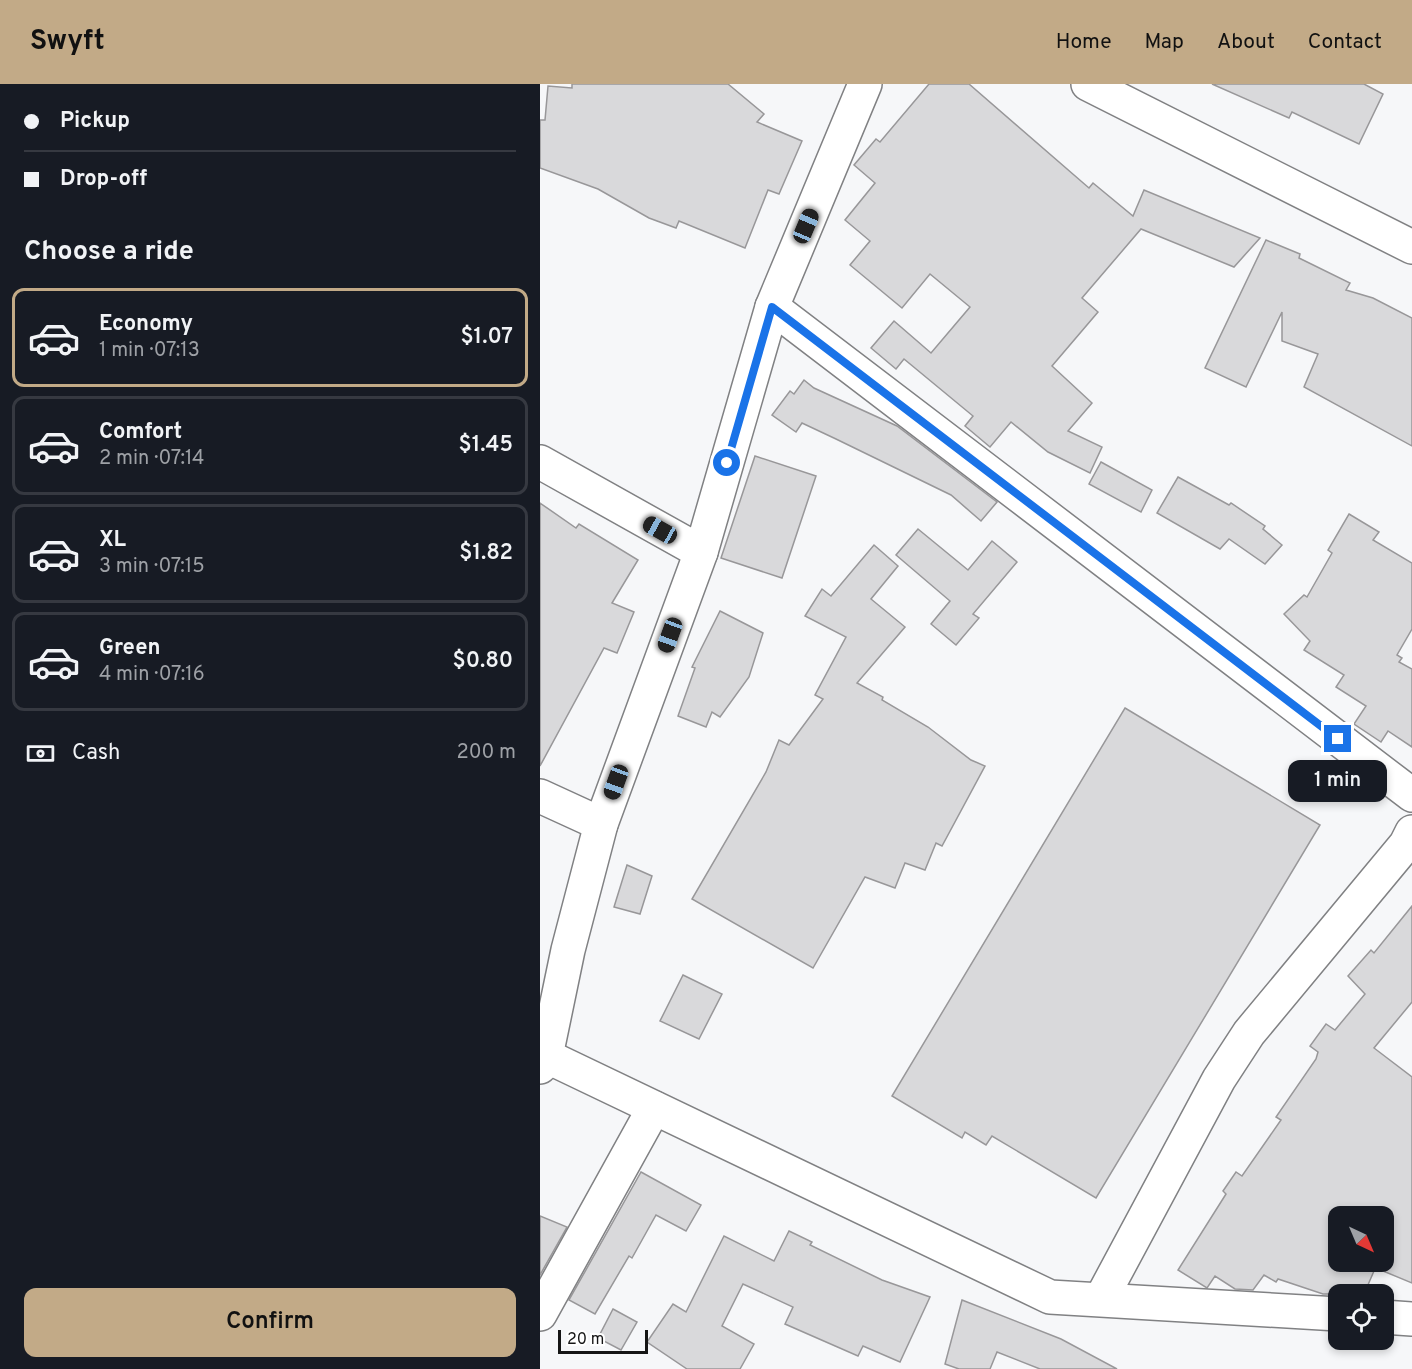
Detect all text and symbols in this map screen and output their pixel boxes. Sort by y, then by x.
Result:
text: Swyft [30,24,105,60]
text: Home [1056,29,1112,56]
text: Map [1145,29,1184,56]
text: About [1217,29,1275,56]
text: Contact [1308,29,1382,56]
text: Pickup [60,108,130,135]
text: Drop-off [60,166,147,193]
car [791,206,821,246]
text: Choose a ride [24,235,194,269]
icon: car [27,311,81,365]
text: Economy [99,311,193,338]
text: $1.07 [460,324,513,351]
text: 1 min · 07:13 [99,338,200,364]
icon: car [27,419,81,473]
text: Comfort [99,419,182,446]
text: $1.45 [459,432,513,459]
text: 2 min · 07:14 [99,446,204,472]
route start [713,449,740,476]
car [640,513,680,547]
icon: car [27,527,81,581]
text: XL [99,527,126,554]
text: $1.82 [459,540,513,567]
text: 3 min · 07:15 [99,554,205,580]
car [655,615,685,655]
icon: car [27,635,81,689]
text: Green [99,635,161,662]
text: $0.80 [453,648,513,675]
text: 4 min · 07:16 [99,662,205,688]
route end [1324,725,1351,752]
icon: cash [24,737,57,770]
text: Cash [72,740,121,767]
text: 200 m [457,740,516,766]
callout: 1 min [1288,760,1388,802]
car [601,762,631,802]
text: 1 min [1314,768,1361,794]
north arrow [1328,1206,1394,1272]
map controls [1328,1206,1394,1350]
button: locate [1328,1284,1394,1350]
button: Confirm [24,1288,516,1357]
scale bar [558,1327,648,1354]
text: 20 m [567,1330,604,1350]

